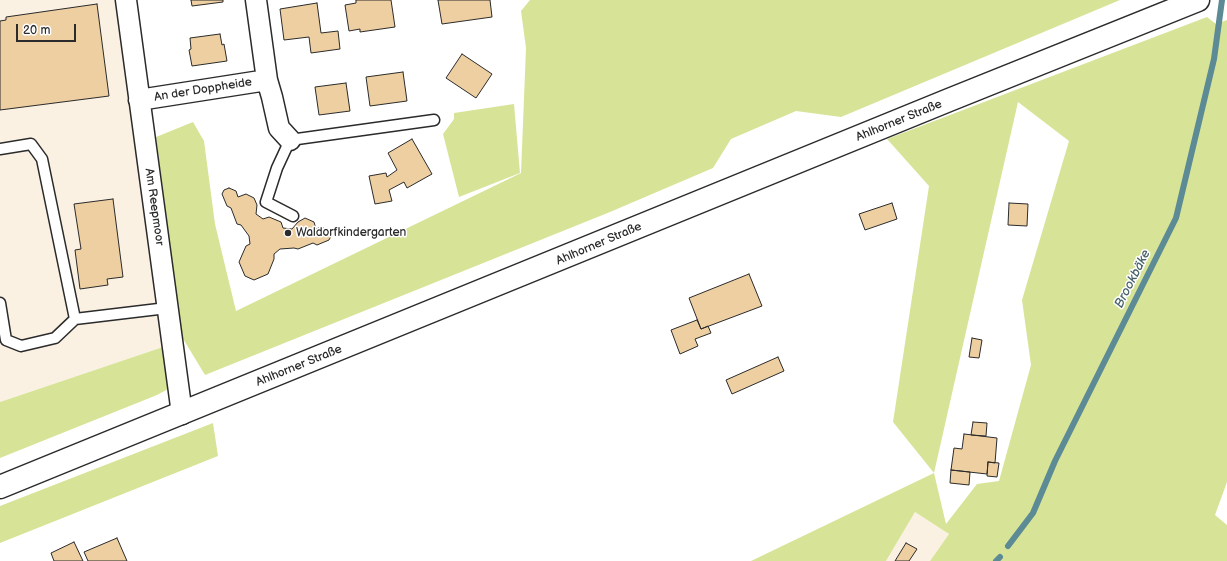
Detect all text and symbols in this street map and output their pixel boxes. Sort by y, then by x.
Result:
scale bar [18,16,78,42]
text: 20 m [23,23,50,38]
street label: An der Doppheide [153,75,253,105]
street label: Ahlhorner Straße [854,97,944,145]
street label: Am Reepmoor [141,167,167,247]
street label: Ahlhorner Straße [554,219,644,269]
place label: Waldorfkindergarten [296,226,406,240]
marker: Waldorfkindergarten [283,228,293,238]
water label: Brookbäke [1112,247,1154,311]
street label: Ahlhorner Straße [254,342,344,390]

